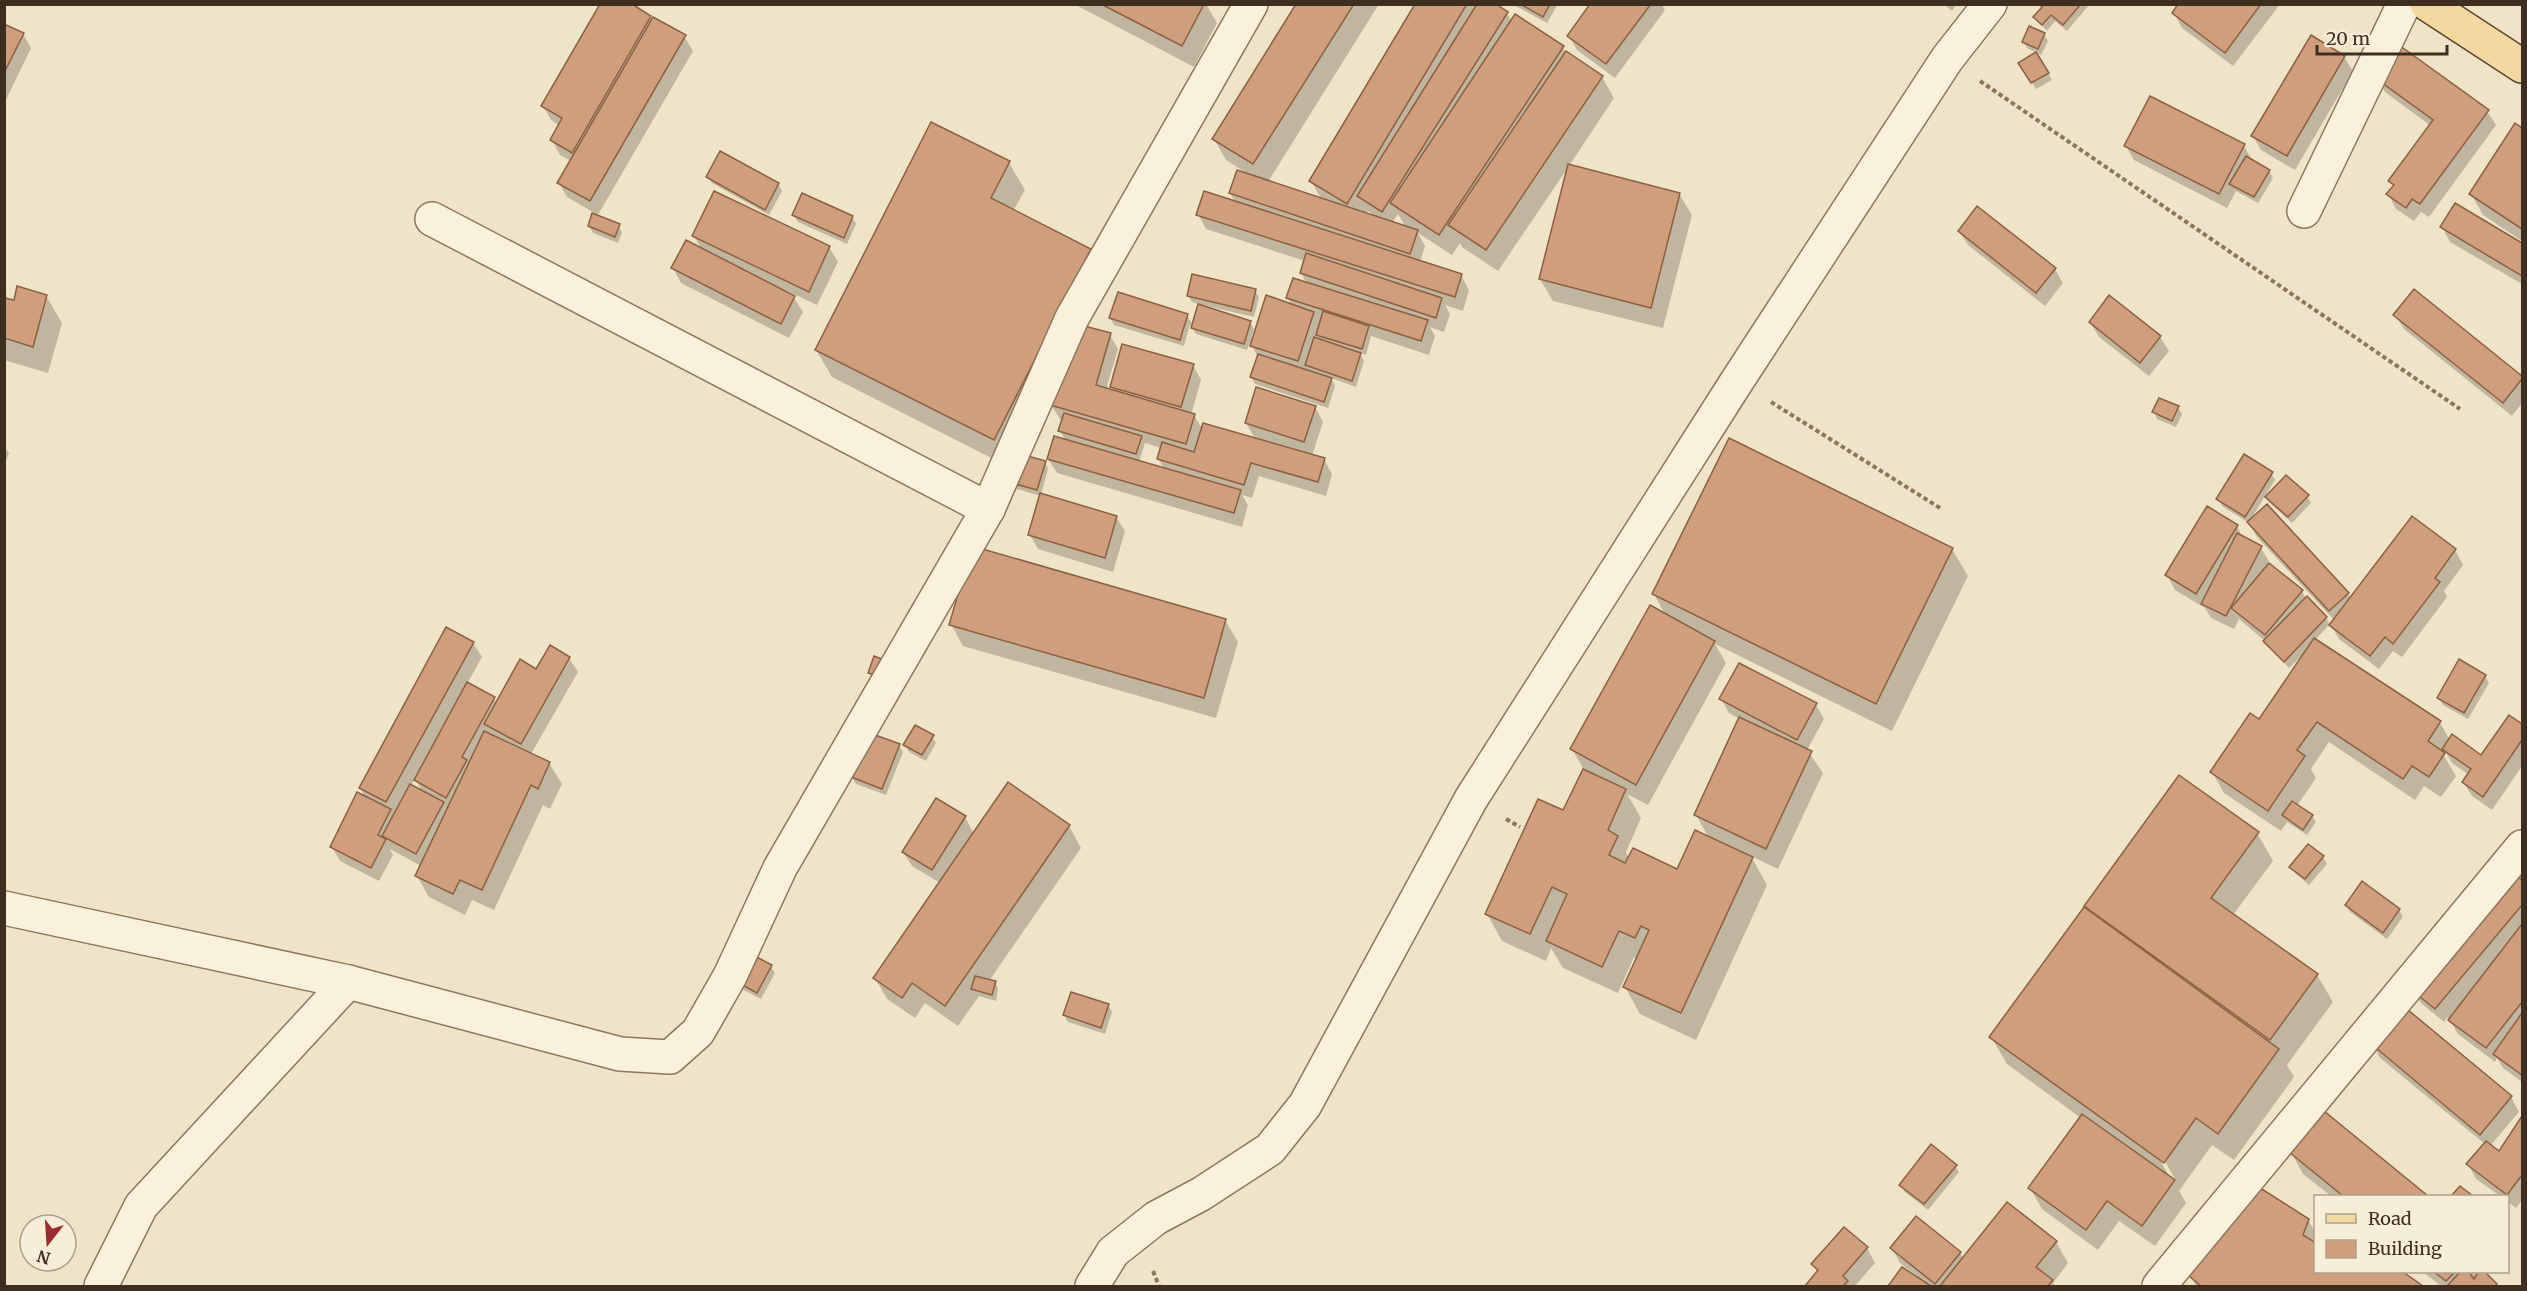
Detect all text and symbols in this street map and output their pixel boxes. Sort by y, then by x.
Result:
scale bar [2317,18,2448,56]
text: 20 m [2326,27,2370,50]
legend [2314,1195,2509,1273]
text: Road [2368,1207,2412,1230]
north arrow [18,1213,78,1273]
text: Building [2368,1237,2442,1260]
text: N [34,1246,53,1269]

